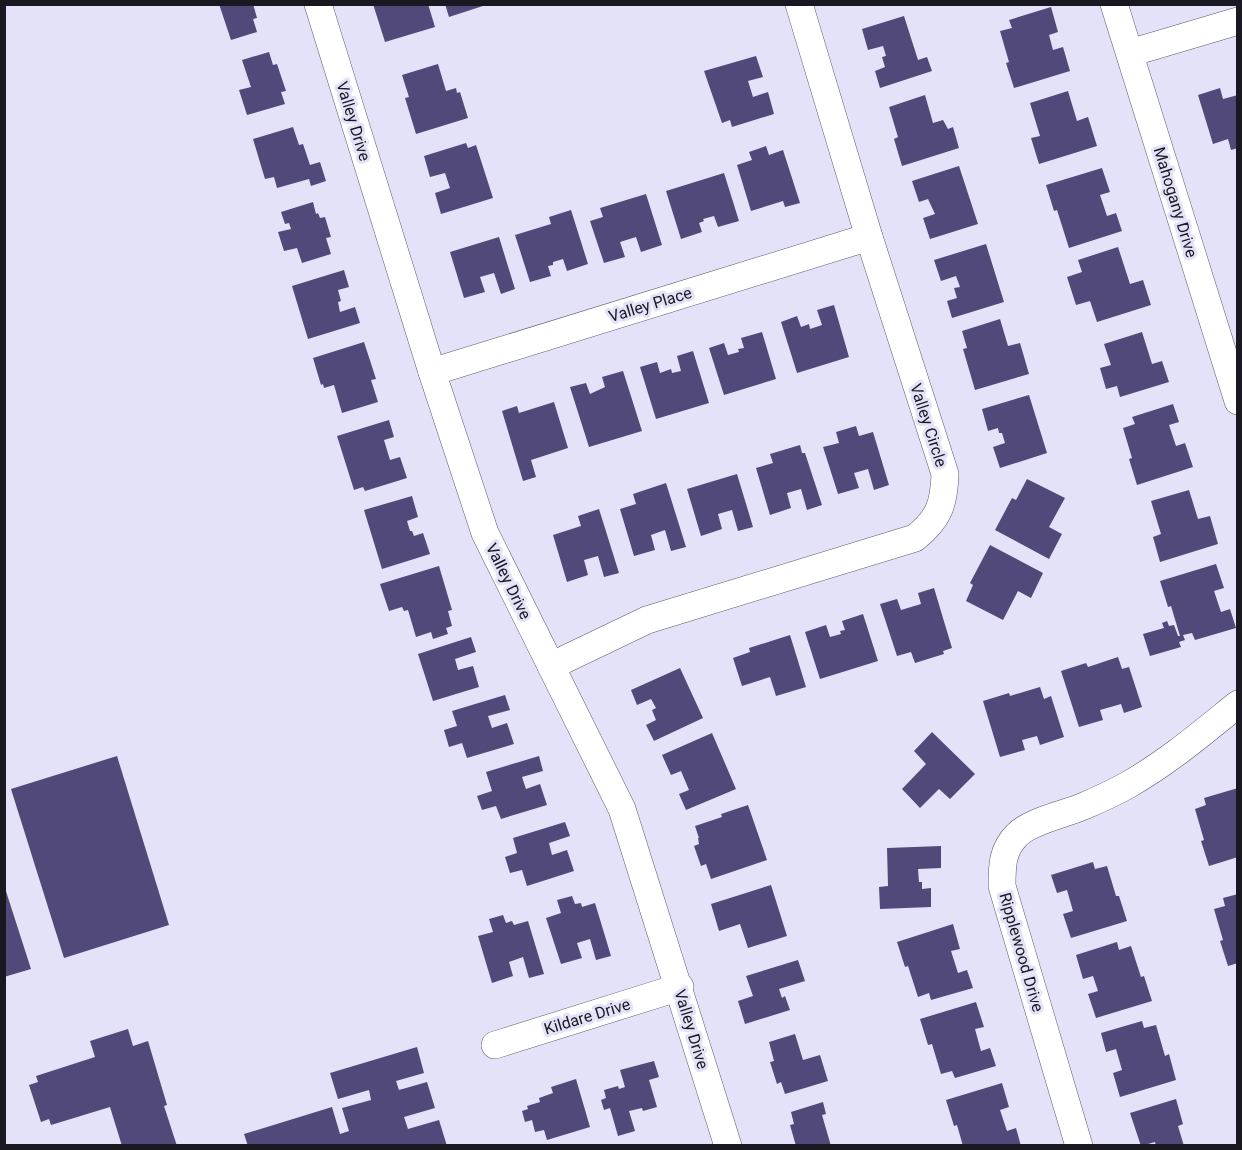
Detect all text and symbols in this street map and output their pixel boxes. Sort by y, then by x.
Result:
street label: Valley Drive [332,79,375,163]
street label: Mahogany Drive [1150,145,1201,260]
street label: Valley Place [606,283,694,326]
street label: Valley Circle [906,381,951,469]
street label: Valley Drive [482,540,535,622]
street label: Ripplewood Drive [995,890,1048,1014]
street label: Valley Drive [670,987,713,1071]
street label: Kildare Drive [542,994,633,1039]

